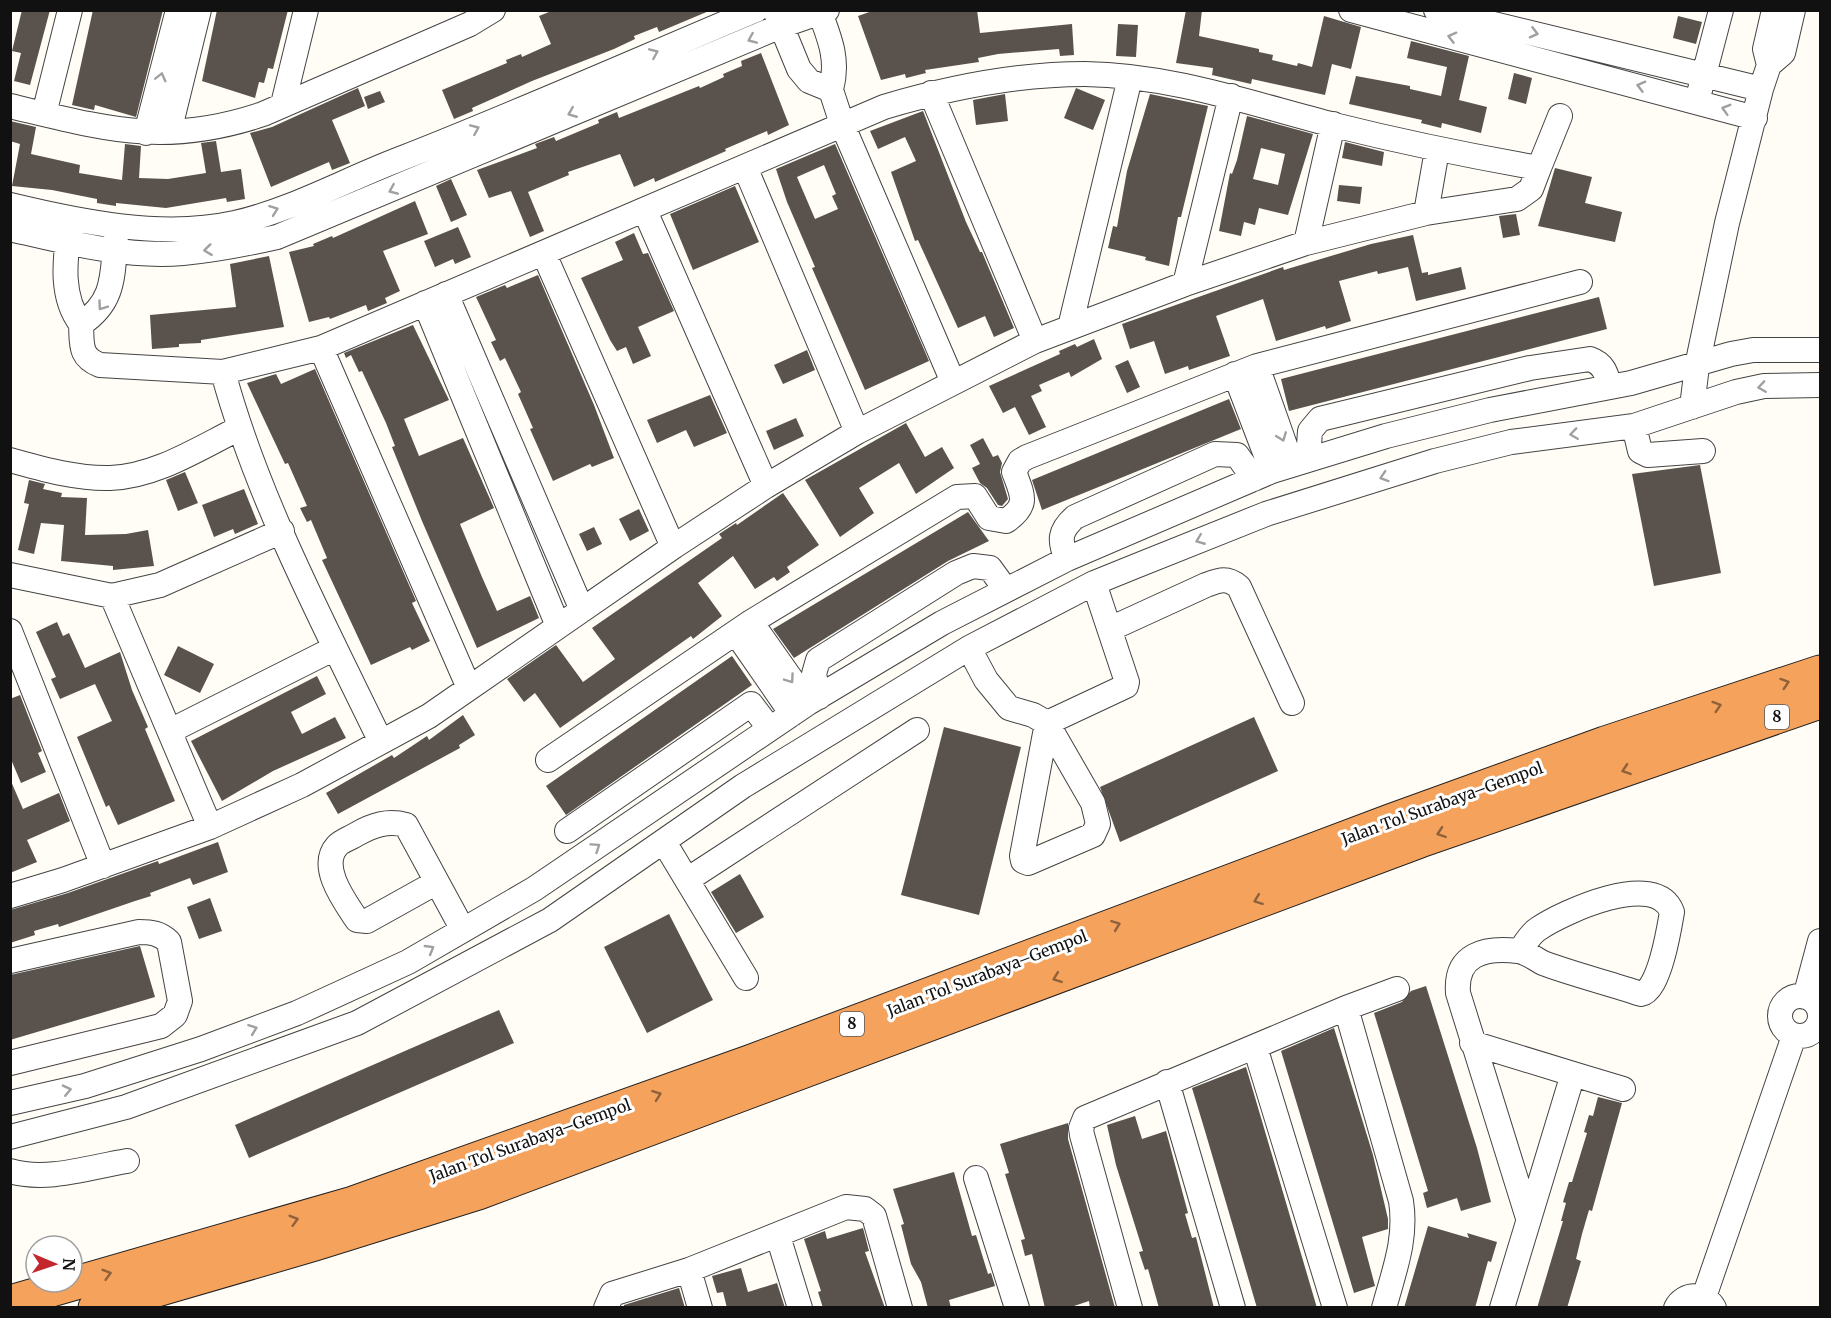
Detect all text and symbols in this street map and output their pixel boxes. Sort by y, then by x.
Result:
one-way arrow [1529,26,1539,39]
one-way arrow [748,32,759,44]
one-way arrow [1447,32,1458,44]
one-way arrow [648,48,659,60]
one-way arrow [153,72,166,82]
one-way arrow [1636,81,1646,94]
one-way arrow [1721,104,1732,116]
one-way arrow [567,106,578,118]
one-way arrow [469,125,480,137]
one-way arrow [388,183,399,195]
one-way arrow [268,205,279,217]
one-way arrow [204,243,213,256]
one-way arrow [98,300,109,311]
one-way arrow [1758,381,1767,393]
one-way arrow [1569,427,1578,439]
one-way arrow [1275,431,1287,442]
one-way arrow [1379,470,1390,482]
one-way arrow [1195,533,1206,545]
one-way arrow [783,672,794,683]
one-way arrow [1779,678,1790,691]
one-way arrow [1711,701,1722,713]
road number: 8 [1765,705,1789,729]
street label: Jalan Tol Surabaya–Gempol [1338,757,1545,849]
one-way arrow [1621,763,1632,776]
one-way arrow [1437,826,1447,839]
one-way arrow [589,843,600,854]
one-way arrow [1253,893,1264,906]
one-way arrow [1110,920,1121,932]
street label: Jalan Tol Surabaya–Gempol [883,926,1090,1021]
one-way arrow [424,945,434,956]
one-way arrow [1052,971,1063,983]
road number: 8 [840,1012,864,1036]
one-way arrow [247,1024,257,1037]
one-way arrow [62,1084,72,1097]
one-way arrow [651,1090,662,1102]
street label: Jalan Tol Surabaya–Gempol [426,1094,633,1186]
one-way arrow [288,1215,299,1227]
north arrow [24,1234,84,1294]
text: N [59,1258,79,1272]
one-way arrow [102,1269,112,1282]

